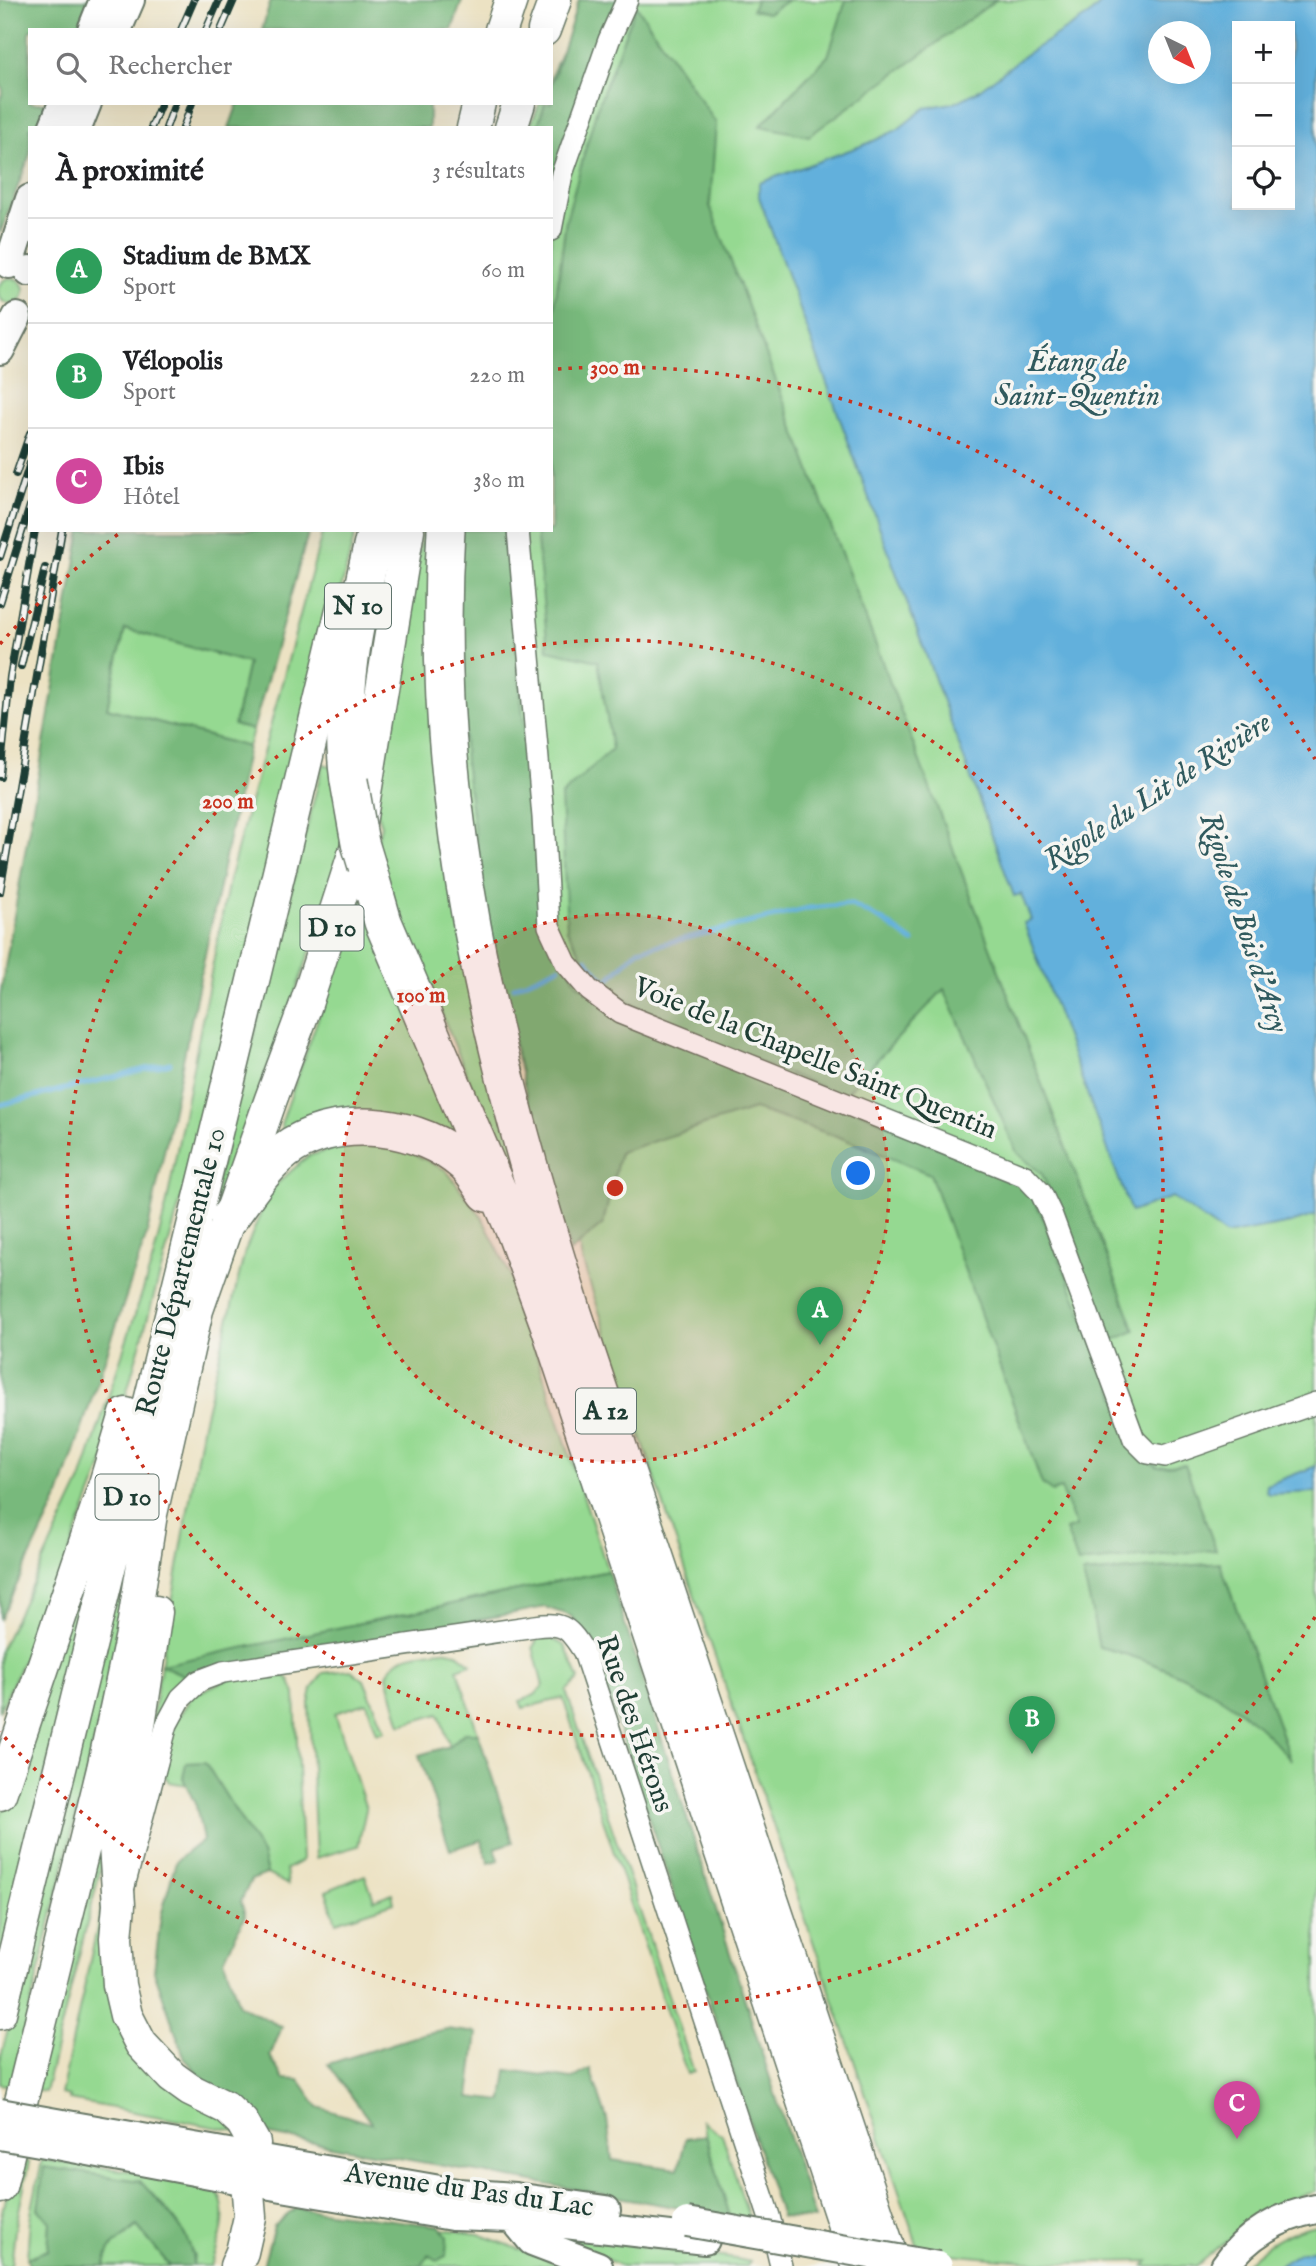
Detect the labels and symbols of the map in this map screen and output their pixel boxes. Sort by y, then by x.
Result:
north arrow [1148,21,1211,84]
water label: Étang de Saint-Quentin [994,343,1160,416]
text: 300 m [590,355,640,382]
road number: N 10 [325,584,391,628]
water label: Rigole du Lit de Rivière [1037,704,1279,880]
text: 200 m [202,789,254,816]
water label: Rigole de Bois d'Arcy [1189,808,1297,1039]
road number: D 10 [300,906,364,951]
street label: Voie de la Chapelle Saint Quentin [627,970,1002,1148]
text: 100 m [396,983,446,1010]
street label: Route Départementale 10 [129,1124,235,1420]
your location [841,1156,875,1190]
centre of rings [603,1176,627,1200]
pin: A [797,1287,843,1345]
road number: A 12 [576,1388,636,1434]
road number: D 10 [96,1474,158,1520]
street label: Rue des Hérons [587,1631,681,1817]
pin: B [1009,1696,1055,1754]
pin: C [1214,2081,1260,2139]
street label: Avenue du Pas du Lac [341,2156,596,2226]

